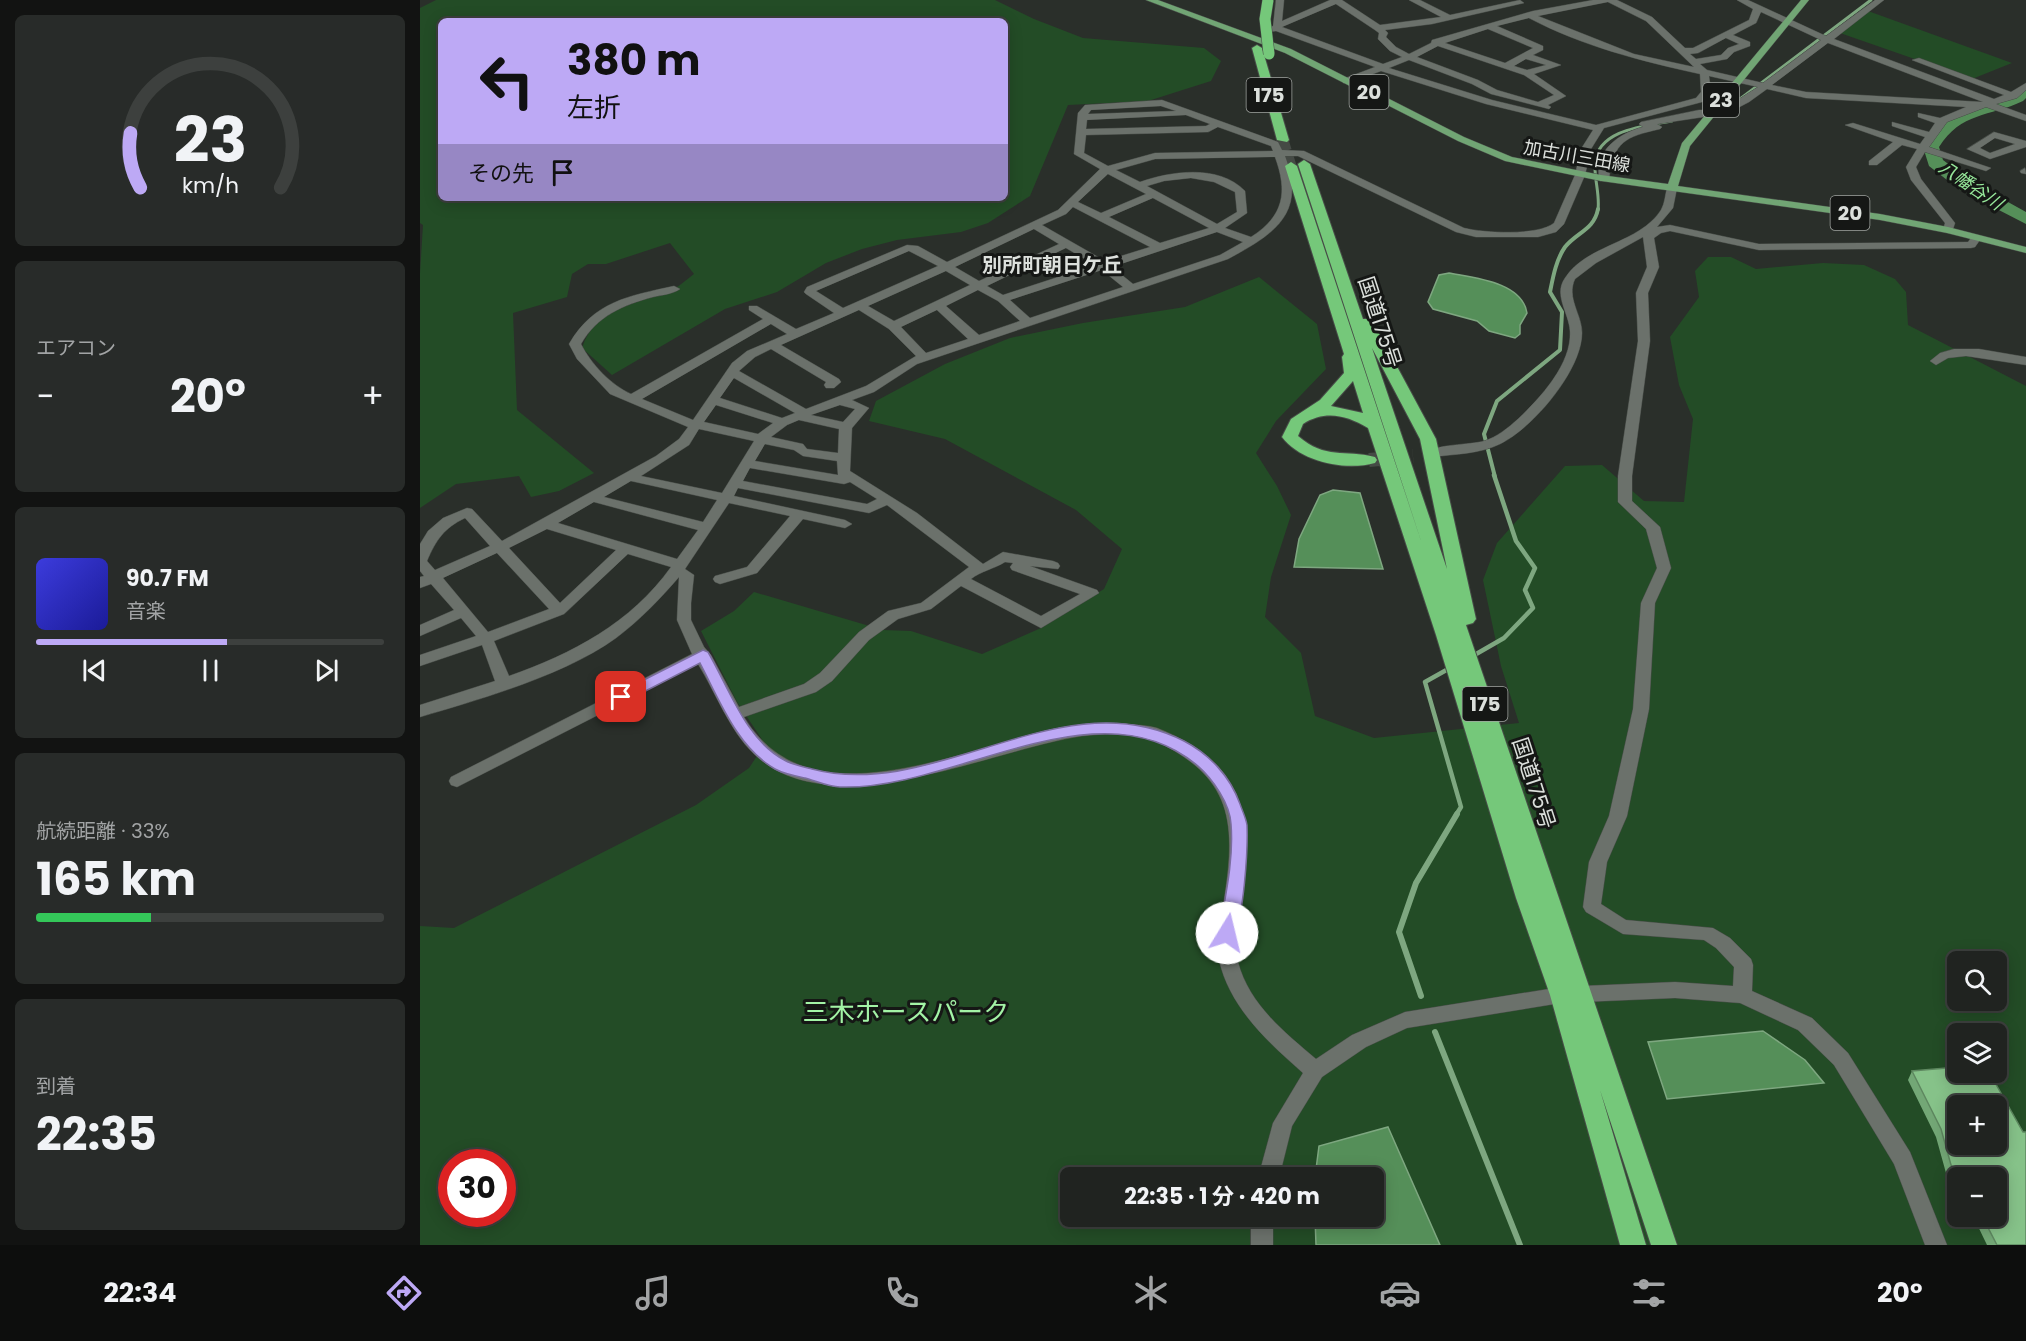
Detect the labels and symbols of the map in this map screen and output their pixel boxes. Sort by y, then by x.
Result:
road number: 20 [1350,75,1388,109]
road number: 175 [1246,78,1292,112]
road number: 23 [1703,83,1739,117]
street label: 加古川三田線 [1522,134,1632,178]
water label: 八幡谷川 [1934,155,2009,217]
road number: 20 [1830,196,1870,230]
district label: 別所町朝日ケ丘 [982,251,1122,279]
street label: 国道175号 [1352,273,1408,371]
pin [595,671,646,722]
road number: 175 [1462,687,1508,721]
street label: 国道175号 [1506,734,1562,832]
position arrow [1195,901,1259,965]
park label: 三木ホースパーク [803,994,1009,1030]
speed limit sign: 30 [438,1149,516,1227]

